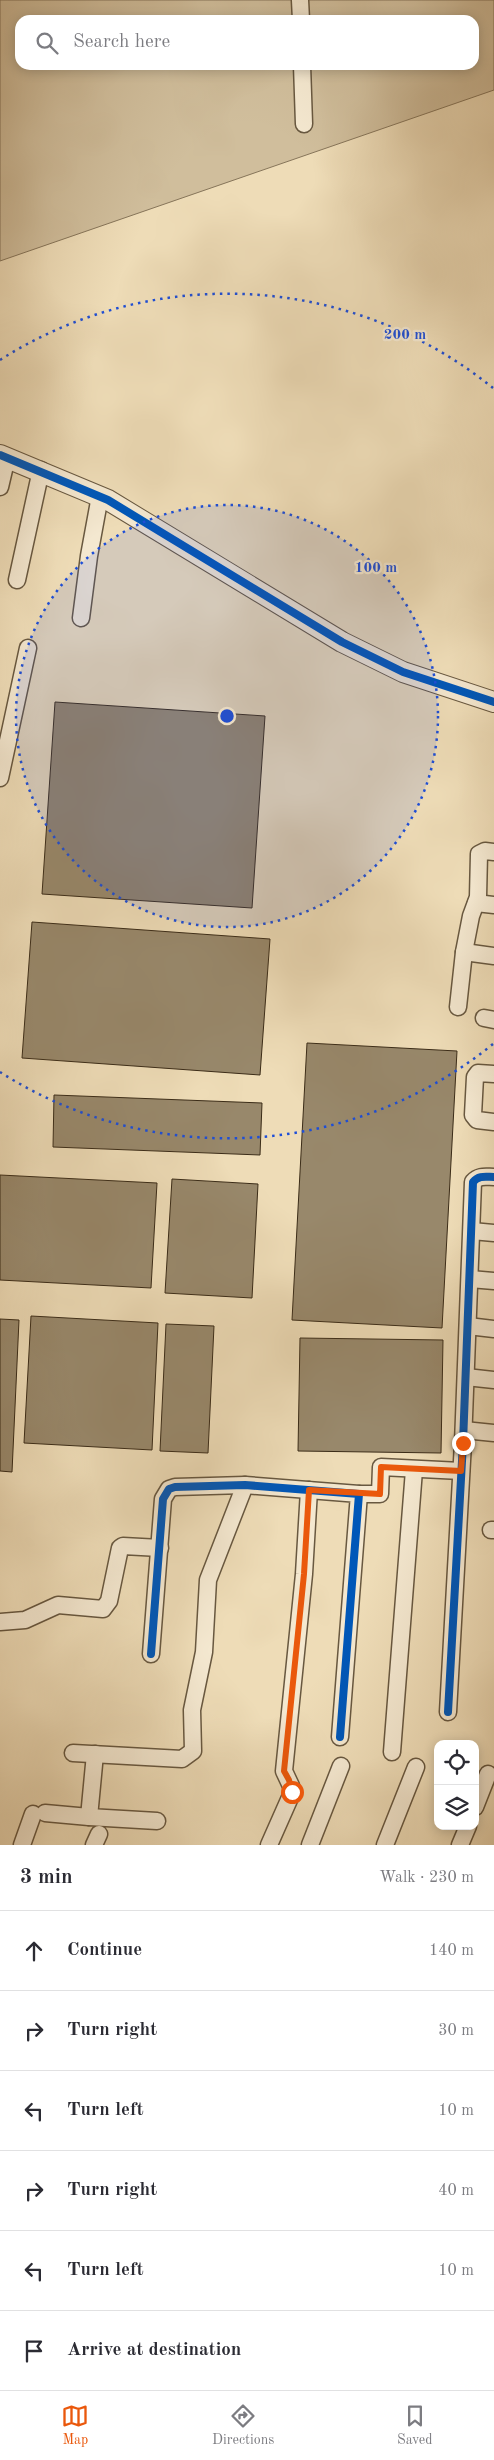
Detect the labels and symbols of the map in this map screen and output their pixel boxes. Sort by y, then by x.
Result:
text: 200 m [384,328,426,343]
text: 100 m [355,561,397,576]
centre of rings [218,707,236,725]
route end [452,1432,475,1455]
route start [281,1781,304,1804]

